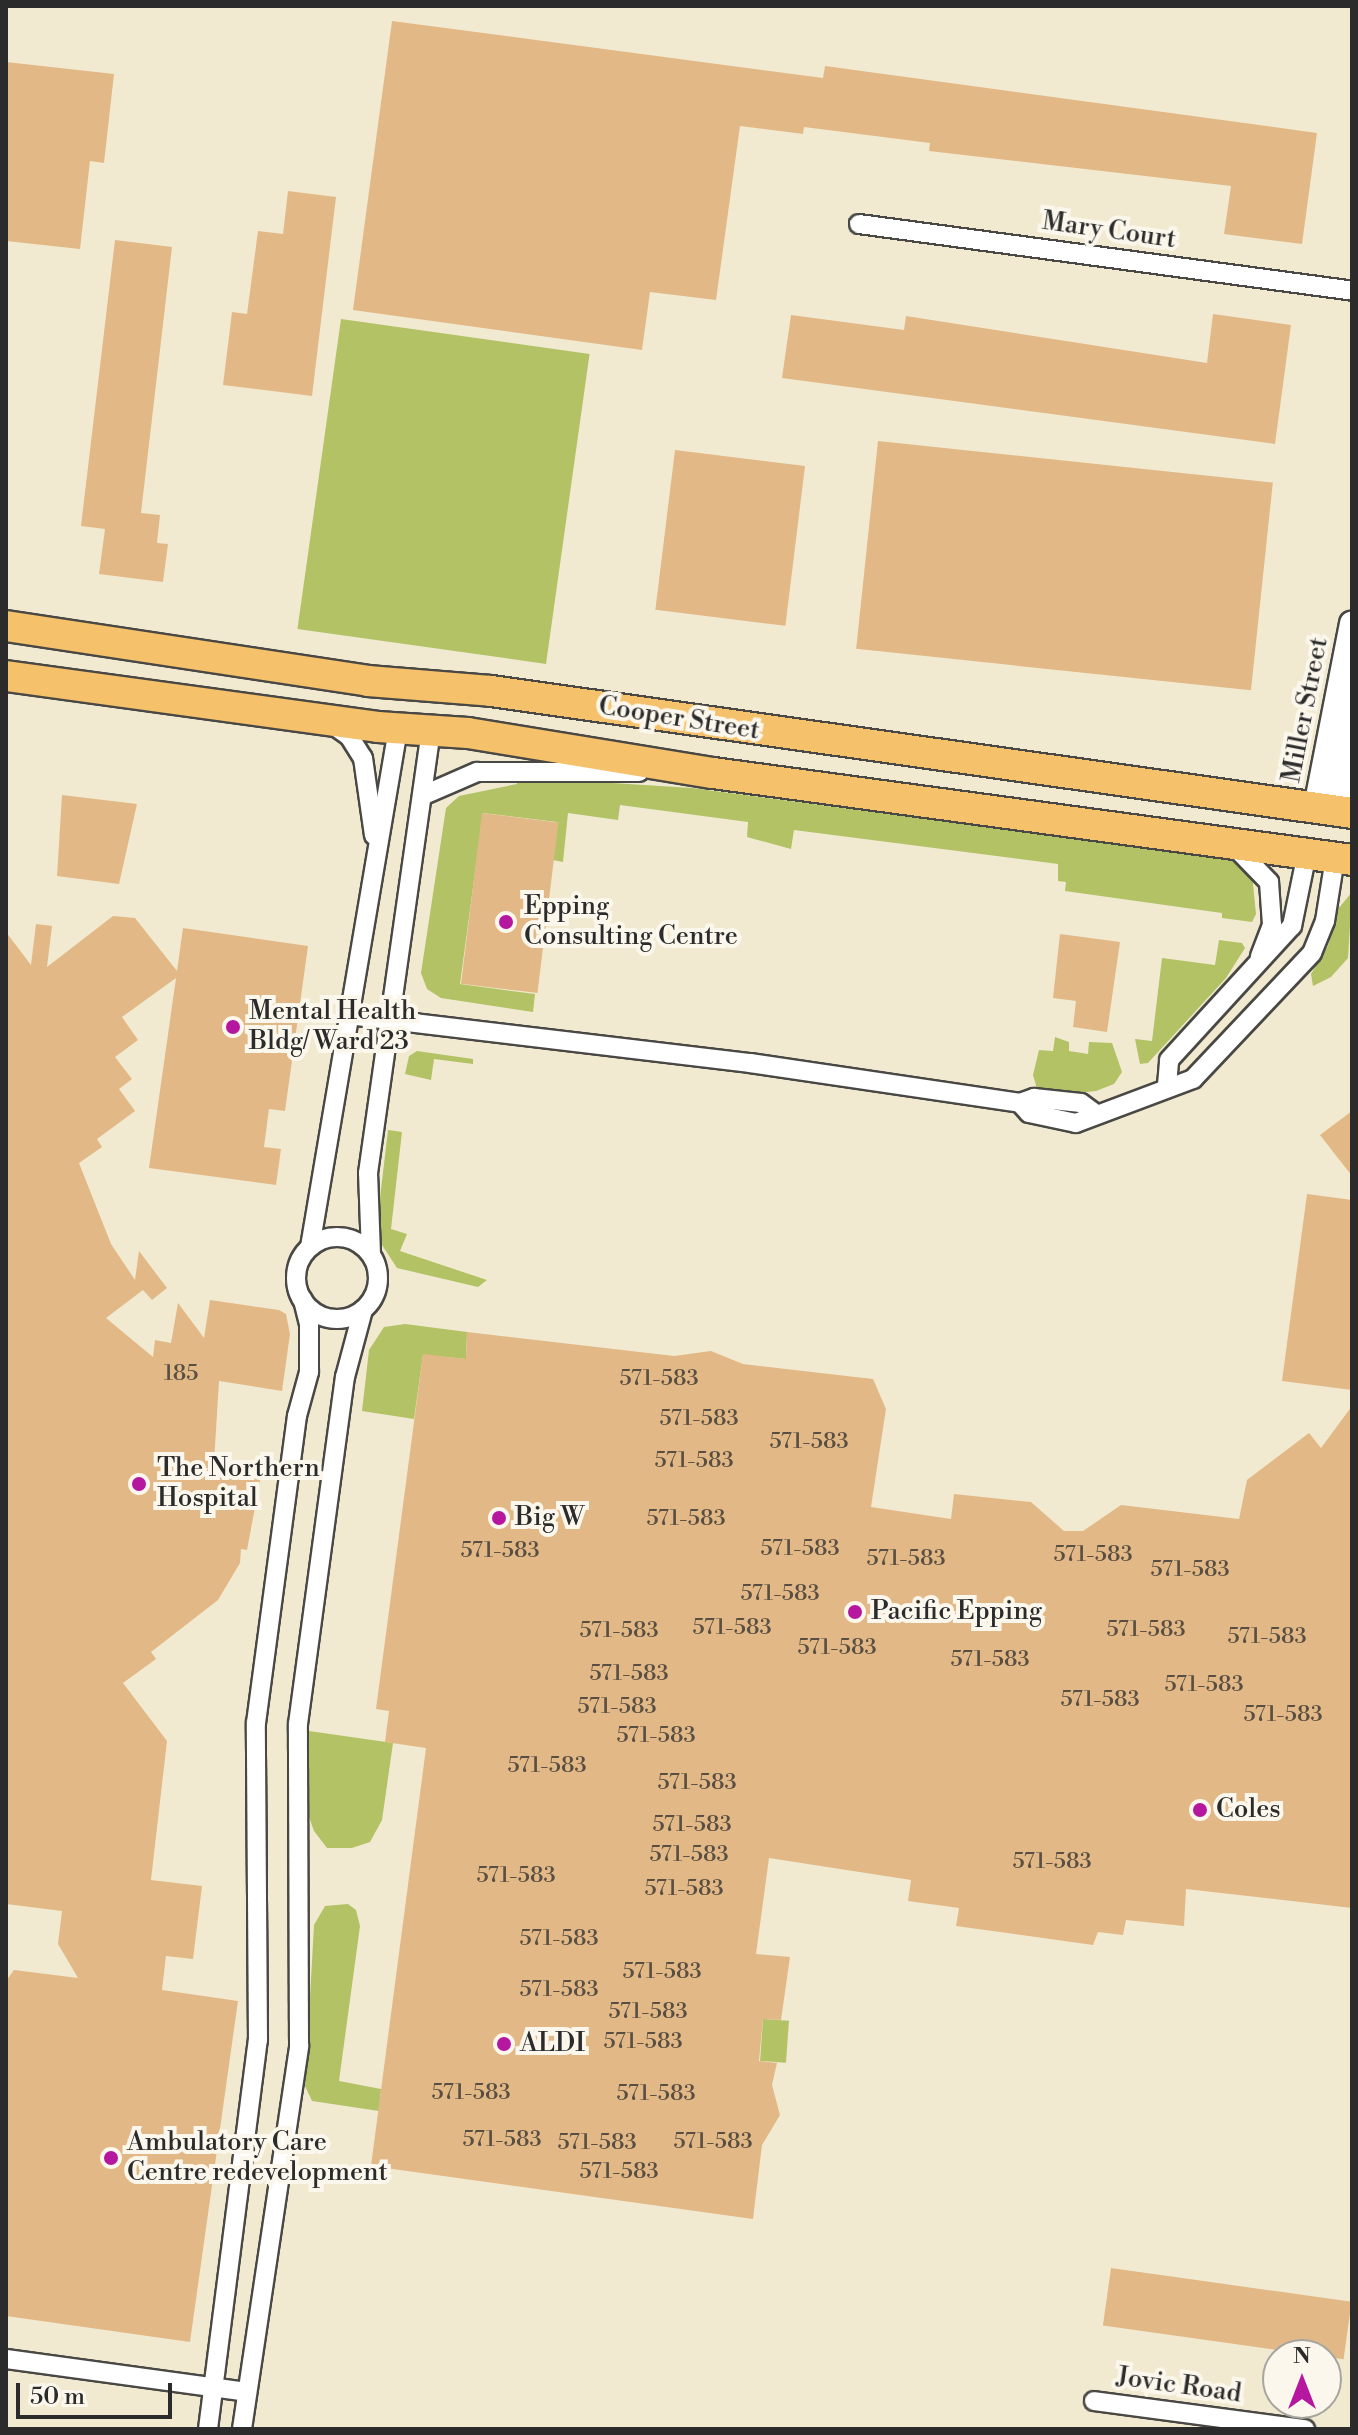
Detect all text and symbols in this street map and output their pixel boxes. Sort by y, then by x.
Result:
street label: Mary Court [1040,206,1178,256]
street label: Miller Street [1277,635,1335,785]
street label: Cooper Street [596,691,762,747]
place label: Epping Consulting Centre [524,891,738,952]
marker: Epping Consulting Centre [495,911,517,933]
place label: Mental Health Bldg/ Ward 23 [249,996,416,1058]
marker: Mental Health Bldg/ Ward 23 [224,1018,242,1036]
house number: 185 [164,1361,198,1387]
house number: 571-583 [619,1366,699,1392]
house number: 571-583 [659,1406,739,1432]
house number: 571-583 [769,1429,849,1455]
house number: 571-583 [654,1448,734,1474]
place label: The Northern Hospital [157,1453,320,1514]
marker: The Northern Hospital [128,1473,150,1495]
place label: Big W [515,1502,584,1534]
house number: 571-583 [646,1506,726,1532]
marker: Big W [490,1509,508,1527]
house number: 571-583 [760,1536,840,1562]
house number: 571-583 [460,1538,540,1564]
house number: 571-583 [1053,1542,1133,1568]
house number: 571-583 [866,1546,946,1572]
house number: 571-583 [1150,1557,1230,1583]
house number: 571-583 [740,1581,820,1607]
place label: Pacific Epping [871,1596,1042,1628]
marker: Pacific Epping [846,1603,864,1621]
house number: 571-583 [692,1615,772,1641]
house number: 571-583 [1106,1617,1186,1643]
house number: 571-583 [579,1618,659,1644]
house number: 571-583 [1227,1624,1307,1650]
house number: 571-583 [797,1635,877,1661]
house number: 571-583 [950,1647,1030,1673]
house number: 571-583 [589,1661,669,1687]
house number: 571-583 [1164,1672,1244,1698]
house number: 571-583 [1060,1687,1140,1713]
house number: 571-583 [577,1694,657,1720]
house number: 571-583 [1243,1702,1323,1728]
house number: 571-583 [616,1723,696,1749]
house number: 571-583 [507,1753,587,1779]
house number: 571-583 [657,1770,737,1796]
place label: Coles [1216,1794,1281,1826]
marker: Coles [1191,1801,1209,1819]
house number: 571-583 [652,1812,732,1838]
house number: 571-583 [649,1842,729,1868]
house number: 571-583 [1012,1849,1092,1875]
house number: 571-583 [476,1863,556,1889]
house number: 571-583 [644,1876,724,1902]
house number: 571-583 [519,1926,599,1952]
house number: 571-583 [622,1959,702,1985]
house number: 571-583 [519,1977,599,2003]
house number: 571-583 [608,1999,688,2025]
place label: ALDI [520,2028,585,2060]
house number: 571-583 [603,2029,683,2055]
marker: ALDI [495,2035,513,2053]
house number: 571-583 [431,2080,511,2106]
house number: 571-583 [616,2081,696,2107]
place label: Ambulatory Care Centre redevelopment [127,2127,388,2188]
house number: 571-583 [462,2127,542,2153]
house number: 571-583 [673,2129,753,2155]
house number: 571-583 [557,2130,637,2156]
marker: Ambulatory Care Centre redevelopment [102,2149,120,2167]
house number: 571-583 [579,2159,659,2185]
north arrow [1262,2339,1342,2419]
text: N [1293,2343,1311,2370]
street label: Jovic Road [1115,2362,1243,2410]
scale bar [20,2367,176,2417]
text: 50 m [30,2382,85,2412]

